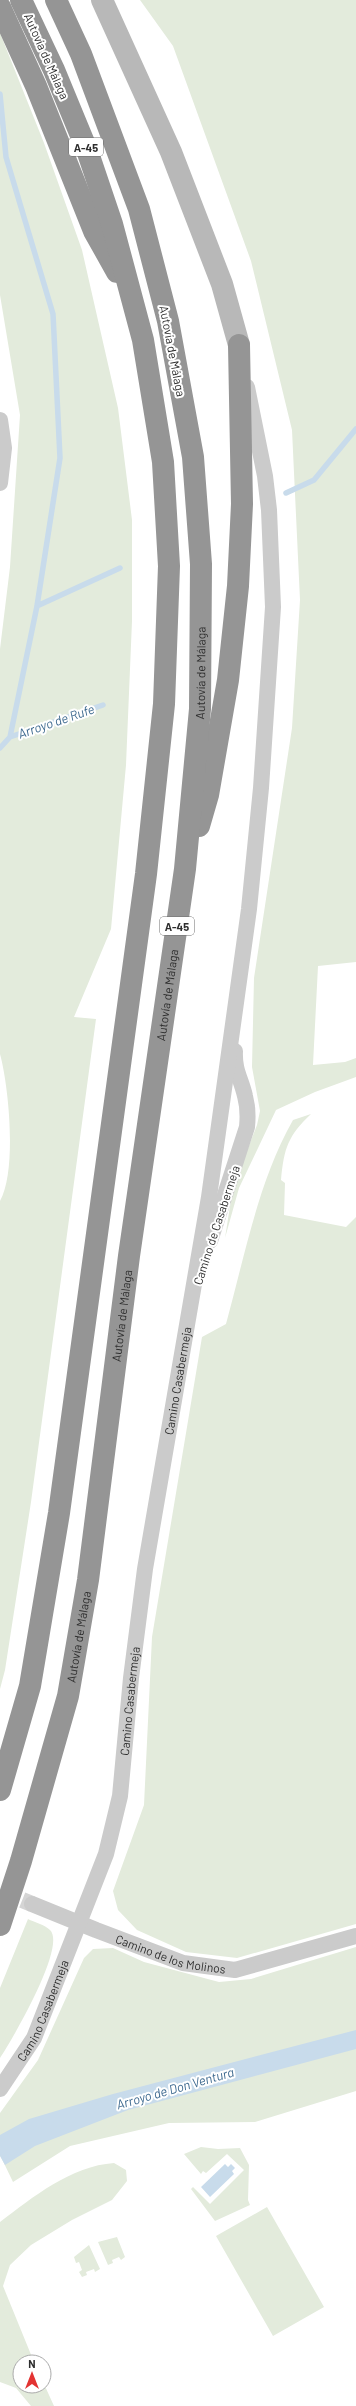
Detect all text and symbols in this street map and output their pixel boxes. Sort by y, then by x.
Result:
street label: Autovía de Málaga [22,11,72,101]
road number: A-45 [69,138,103,156]
street label: Autovía de Málaga [157,304,189,398]
street label: Autovía de Málaga [192,627,208,720]
water label: Arroyo de Rufe [16,700,96,742]
road number: A-45 [160,917,194,935]
street label: Autovía de Málaga [153,948,180,1042]
street label: Camino de Casabermeja [190,1164,242,1286]
street label: Autovía de Málaga [109,1269,134,1363]
street label: Camino Casabermeja [161,1326,194,1436]
street label: Autovía de Málaga [63,1590,93,1684]
street label: Camino Casabermeja [117,1646,142,1756]
street label: Camino de los Molinos [114,1931,227,1976]
street label: Camino Casabermeja [14,1958,71,2064]
water label: Arroyo de Don Ventura [114,2064,236,2112]
north arrow [12,2354,52,2394]
text: N [28,2357,36,2370]

